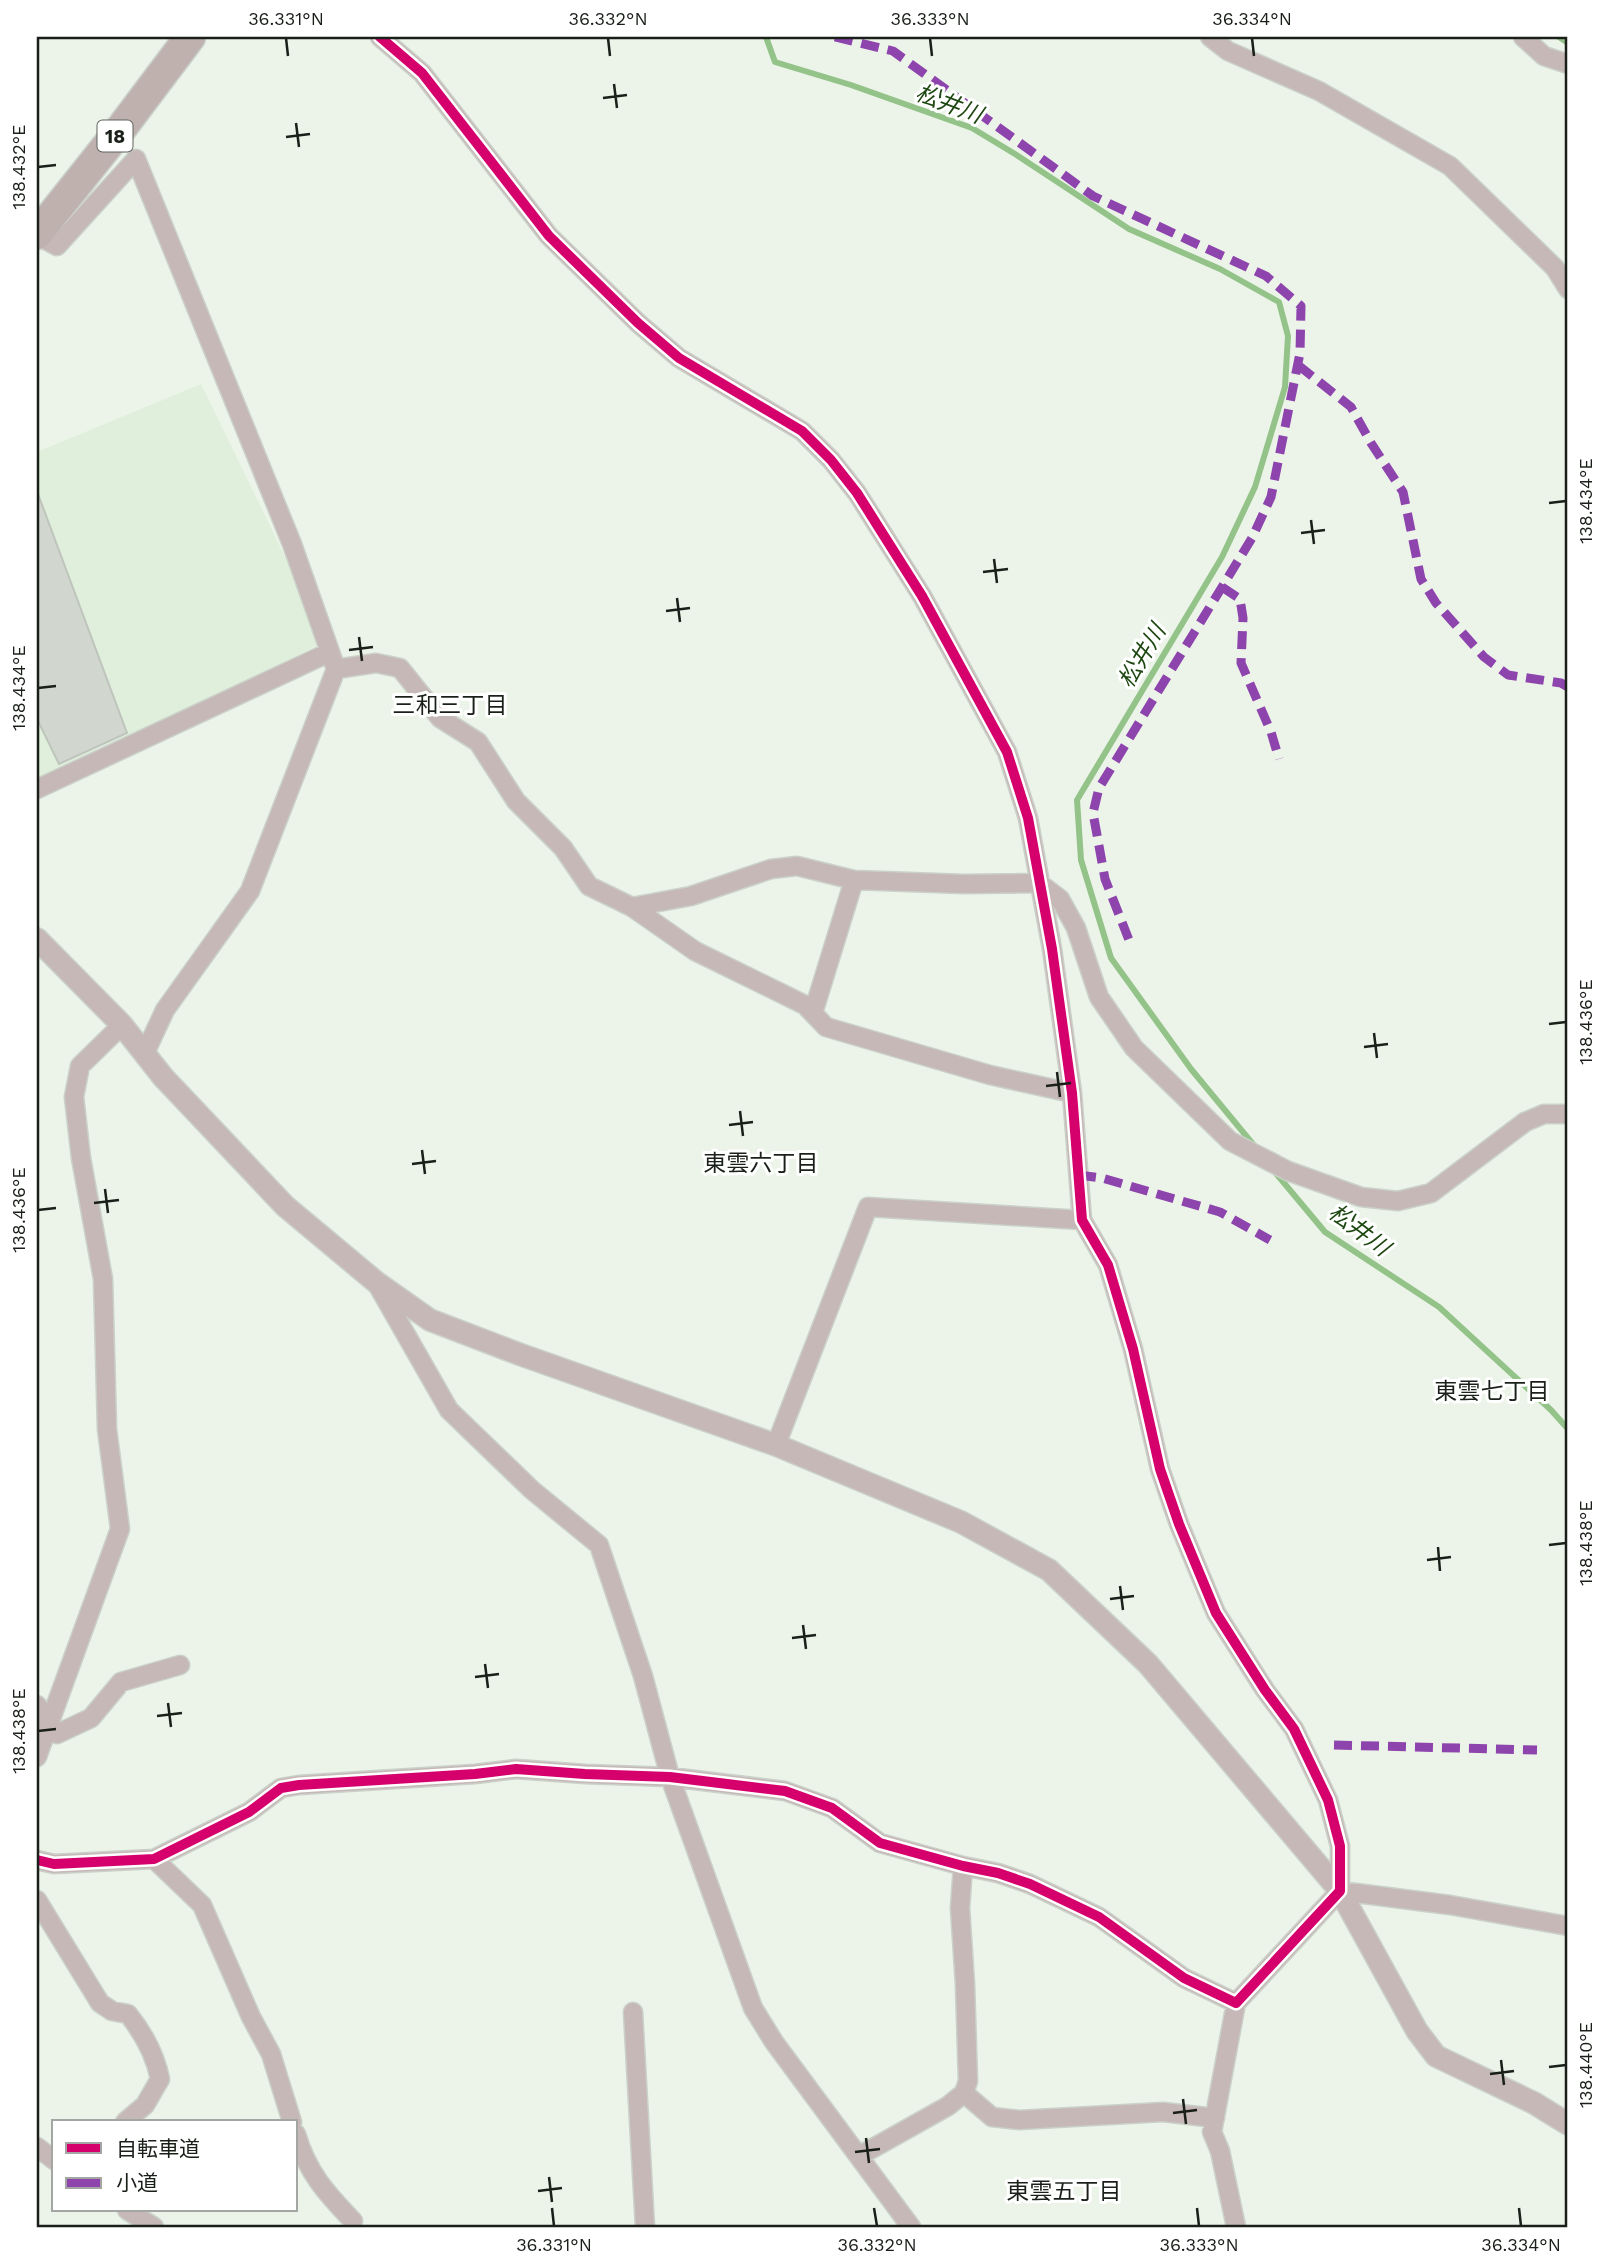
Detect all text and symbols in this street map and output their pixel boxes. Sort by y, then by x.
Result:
text: 36.331°N [248,8,324,29]
text: 36.332°N [568,8,648,29]
text: 36.333°N [890,8,970,29]
text: 36.334°N [1212,8,1292,29]
water label: 松井川 [912,79,989,130]
road number: 18 [97,120,132,152]
text: 138.432°E [8,125,29,209]
text: 138.434°E [1575,458,1596,544]
water label: 松井川 [1113,617,1173,693]
text: 138.434°E [8,645,29,731]
district label: 三和三丁目 [393,692,508,719]
text: 138.436°E [1575,979,1596,1065]
district label: 東雲六丁目 [704,1150,819,1177]
text: 138.436°E [8,1167,29,1253]
water label: 松井川 [1323,1198,1397,1263]
district label: 東雲七丁目 [1435,1378,1550,1405]
text: 138.438°E [1575,1500,1596,1586]
text: 138.438°E [8,1688,29,1774]
text: 138.440°E [1575,2022,1596,2108]
legend [52,2120,298,2212]
text: 自転車道 [116,2136,200,2161]
text: 小道 [116,2170,158,2195]
district label: 東雲五丁目 [1007,2178,1122,2205]
text: 36.331°N [516,2234,592,2255]
text: 36.332°N [837,2234,917,2255]
text: 36.333°N [1159,2234,1239,2255]
text: 36.334°N [1481,2234,1561,2255]

